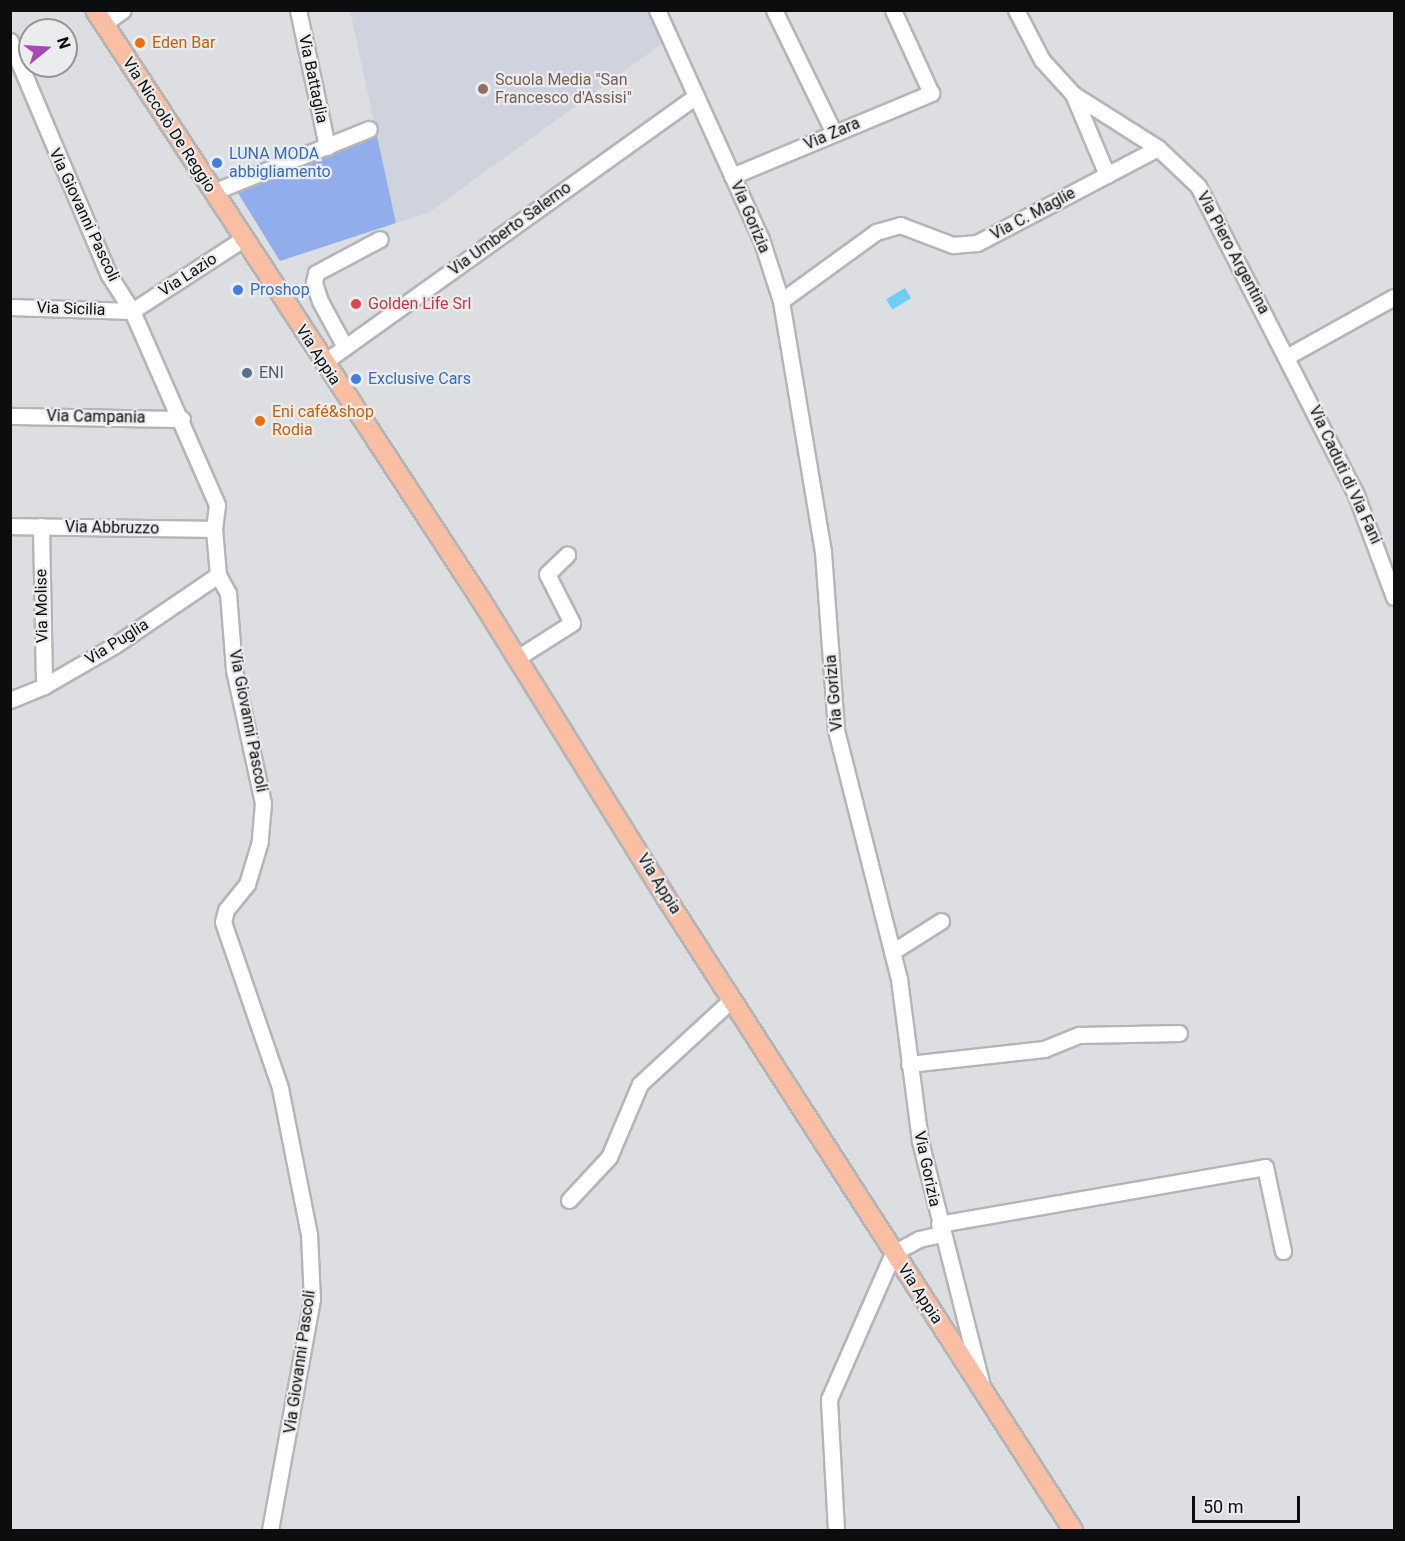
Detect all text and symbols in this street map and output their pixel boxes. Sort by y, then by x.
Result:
north arrow [18,18,78,78]
place label: Eden Bar [152,33,215,53]
street label: Via Battaglia [294,33,332,125]
text: N [53,35,74,51]
marker: Eden Bar [133,36,147,50]
street label: Via Niccolò De Reggio [118,54,220,196]
place label: Scuola Media "San Francesco d'Assisi" [495,70,632,108]
marker: Scuola Media "San Francesco d'Assisi" [476,82,490,96]
street label: Via Zara [801,114,863,154]
place label: LUNA MODA abbigliamento [229,144,331,182]
street label: Via Giovanni Pascoli [45,145,123,285]
marker: LUNA MODA abbigliamento [210,156,224,170]
street label: Via Umberto Salerno [445,178,575,280]
street label: Via Gorizia [726,178,774,256]
street label: Via C. Maglie [987,184,1079,244]
street label: Via Piero Argentina [1193,188,1273,318]
street label: Via Lazio [156,249,220,301]
place label: Proshop [250,280,310,300]
marker: Proshop [231,283,245,297]
place label: Golden Life Srl [368,294,471,314]
marker: Golden Life Srl [349,297,363,311]
street label: Via Sicilia [36,298,106,320]
street label: Via Appia [291,321,345,389]
place label: ENI [259,363,284,383]
marker: ENI [240,366,254,380]
place label: Exclusive Cars [368,369,471,389]
marker: Exclusive Cars [349,372,363,386]
place label: Eni café&shop Rodia [272,402,374,440]
street label: Via Caduti di Via Fani [1305,403,1385,547]
street label: Via Campania [46,407,146,427]
marker: Eni café&shop Rodia [253,414,267,428]
street label: Via Abbruzzo [65,518,159,538]
street label: Via Molise [32,569,52,643]
street label: Via Puglia [82,615,152,669]
street label: Via Giovanni Pascoli [225,648,271,794]
street label: Via Gorizia [821,654,847,732]
street label: Via Appia [633,850,685,918]
street label: Via Gorizia [910,1130,944,1208]
street label: Via Appia [893,1260,947,1328]
street label: Via Giovanni Pascoli [280,1289,320,1435]
scale bar [1195,1484,1303,1522]
text: 50 m [1203,1496,1243,1517]

